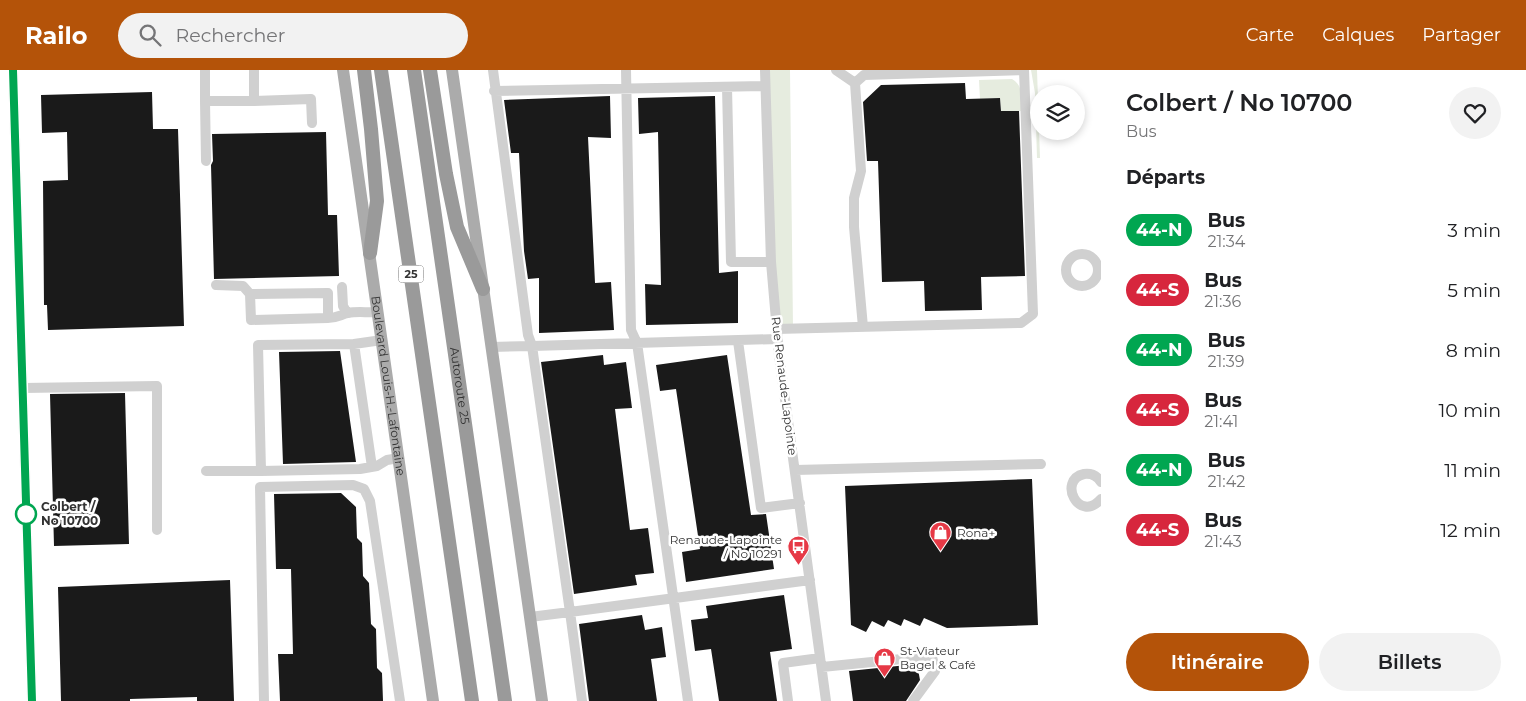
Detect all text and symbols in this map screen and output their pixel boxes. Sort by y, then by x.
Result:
search box [118,13,468,58]
text: Railo [25,21,88,50]
icon: search [136,21,164,49]
text: Rechercher [176,24,285,47]
text: Carte [1246,24,1294,46]
text: Calques [1322,24,1394,46]
text: Partager [1422,24,1501,46]
map controls [1030,85,1085,140]
button: layers [1030,85,1085,140]
button: heart [1449,87,1501,139]
text: Colbert / No 10700 [1126,88,1352,117]
text: Bus [1126,122,1157,141]
text: Départs [1126,166,1205,189]
text: Bus [1207,209,1245,232]
text: 44-N [1136,219,1182,241]
text: 3 min [1447,219,1501,242]
text: 21:34 [1207,232,1245,251]
road number: 25 [398,265,424,282]
text: Bus [1204,269,1242,292]
text: 44-S [1136,279,1179,301]
text: 5 min [1447,279,1501,302]
text: 21:36 [1204,292,1241,311]
street label: Boulevard Louis-H.-Lafontaine [368,295,409,477]
street label: Rue Renaude-Lapointe [769,316,800,456]
text: Bus [1207,329,1245,352]
text: 44-N [1136,339,1182,361]
text: 8 min [1446,339,1501,362]
street label: Autoroute 25 [447,346,473,425]
text: 21:39 [1207,352,1245,371]
text: Bus [1204,389,1242,412]
text: 44-S [1136,399,1179,421]
text: 10 min [1438,399,1501,422]
text: 21:41 [1204,412,1238,431]
text: Bus [1207,449,1245,472]
text: 44-N [1136,459,1182,481]
text: 11 min [1444,459,1501,482]
text: 21:42 [1207,472,1245,491]
place label: Colbert / No 10700 [41,499,98,528]
marker: Colbert / No 10700 [15,503,37,525]
text: Bus [1204,509,1242,532]
text: 44-S [1136,519,1179,541]
text: 12 min [1440,519,1501,542]
shop icon: Rona+ [929,521,953,552]
place label: Rona+ [957,525,995,540]
place label: Renaude-Lapointe / No 10291 [670,532,782,561]
text: 21:43 [1204,532,1242,551]
bus stop icon: Renaude-Lapointe / No 10291 [786,535,810,566]
button: Itinéraire [1126,633,1309,691]
button: Billets [1319,633,1501,691]
place label: St-Viateur Bagel & Café [900,643,976,672]
shop icon: St-Viateur Bagel & Café [872,646,896,677]

